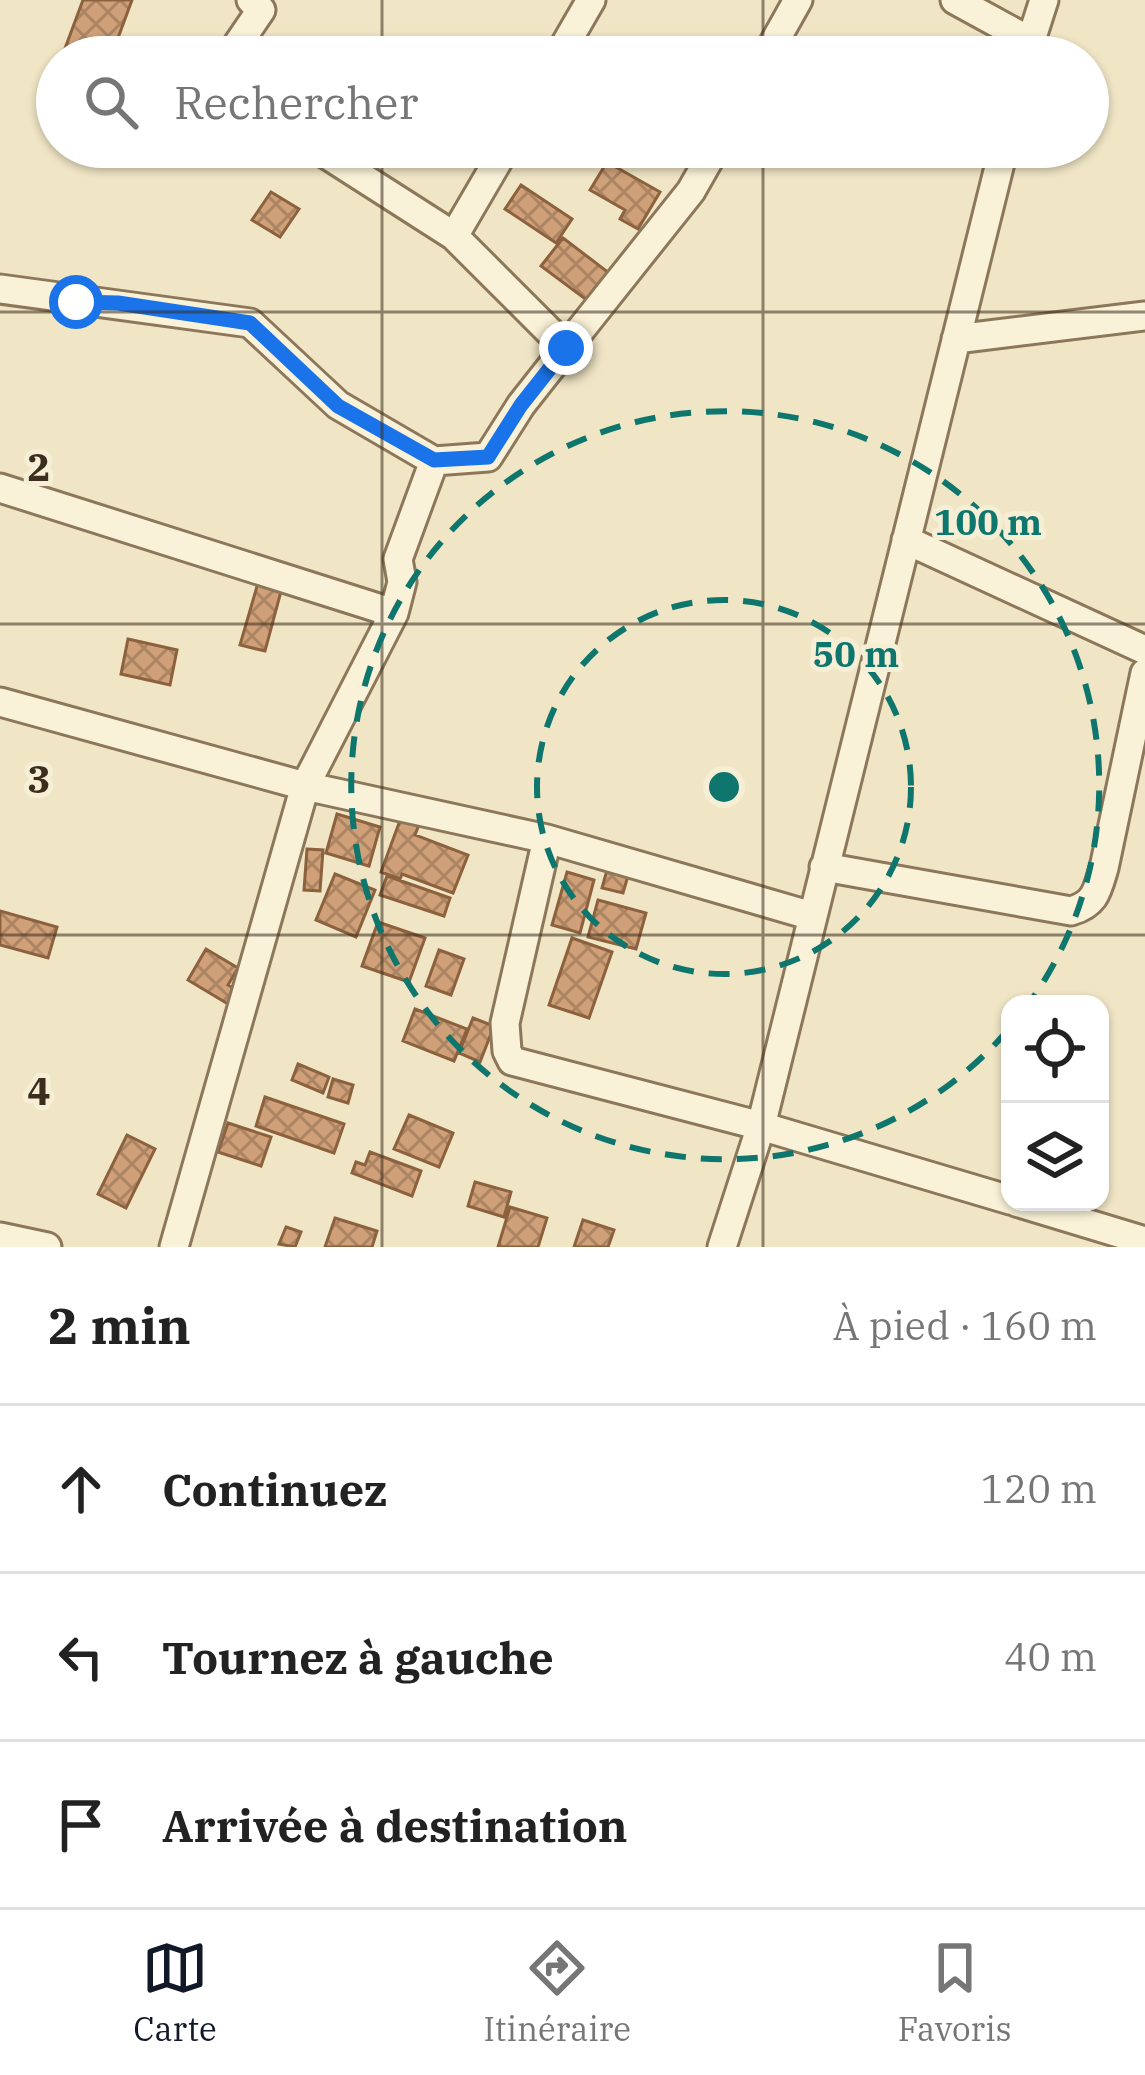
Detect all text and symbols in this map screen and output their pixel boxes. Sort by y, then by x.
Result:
search box [36,36,1109,168]
icon: search [78,69,144,135]
text: Rechercher [174,73,418,131]
route start [49,275,103,329]
route end [539,321,593,375]
text: 2 [27,441,51,492]
text: 100 m [934,498,1042,545]
text: 50 m [813,630,899,677]
text: 3 [27,753,51,804]
centre of rings [703,766,745,808]
map controls [1001,995,1109,1211]
button: locate [1001,995,1109,1103]
text: 4 [27,1065,51,1116]
button: layers [1001,1103,1109,1211]
text: 2 min [48,1292,191,1358]
text: À pied · 160 m [833,1300,1097,1351]
icon: ahead [48,1456,114,1522]
text: Continuez [162,1460,387,1518]
text: 120 m [981,1463,1097,1514]
icon: left [48,1624,114,1690]
text: Tournez à gauche [162,1628,554,1686]
text: 40 m [1004,1631,1097,1682]
icon: arrive [48,1792,114,1858]
text: Arrivée à destination [162,1796,628,1854]
tab: Carte [133,1935,217,2050]
tab: Itinéraire [483,1935,631,2050]
tab: Favoris [898,1935,1012,2050]

